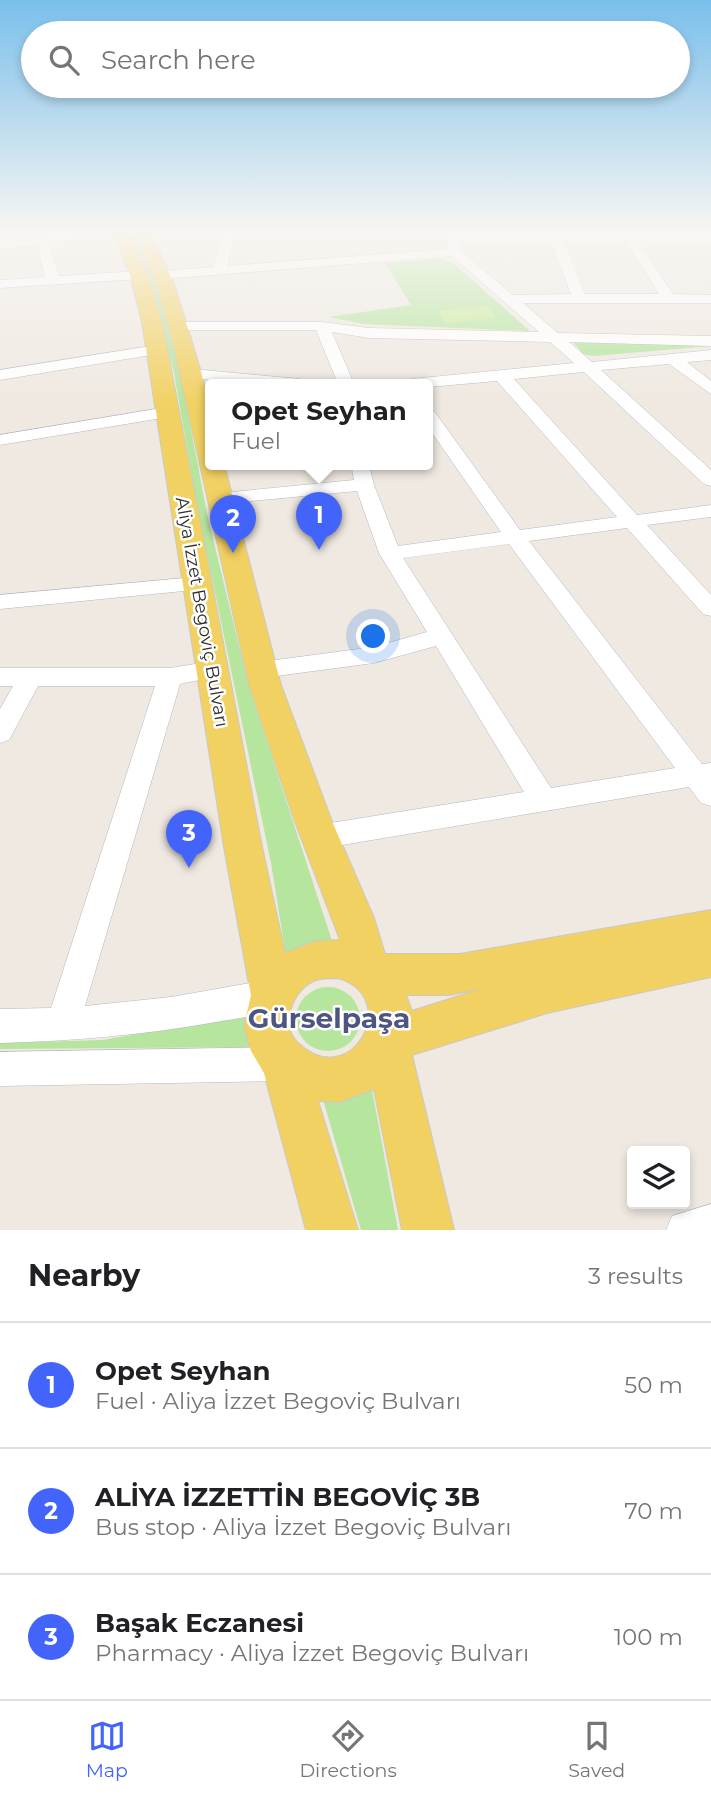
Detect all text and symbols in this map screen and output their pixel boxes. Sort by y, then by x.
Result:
search box [21,21,690,98]
icon: search [45,41,83,79]
text: Search here [101,44,256,76]
popup [205,379,433,470]
text: Opet Seyhan [231,395,407,427]
text: Fuel [231,427,281,455]
pin: 1 [296,492,342,550]
street label: Aliya İzzet Begoviç Bulvarı [171,495,233,729]
pin: 2 [210,495,256,553]
your location [356,619,390,653]
pin: 3 [166,810,212,868]
district label: Gürselpaşa [248,1001,410,1035]
map controls [627,1146,690,1209]
button: layers [627,1146,690,1209]
text: Nearby [28,1257,140,1294]
text: 3 results [588,1262,683,1290]
text: Opet Seyhan [95,1355,270,1387]
text: 1 [46,1371,56,1399]
text: 50 m [624,1371,683,1399]
text: Fuel · Aliya İzzet Begoviç Bulvarı [95,1387,461,1415]
text: ALİYA İZZETTİN BEGOVİÇ 3B [95,1481,480,1513]
text: 2 [44,1497,58,1525]
text: 70 m [624,1497,683,1525]
text: Bus stop · Aliya İzzet Begoviç Bulvarı [95,1513,511,1541]
text: Başak Eczanesi [95,1607,304,1639]
text: 3 [44,1623,58,1651]
text: 100 m [614,1623,683,1651]
text: Pharmacy · Aliya İzzet Begoviç Bulvarı [95,1639,529,1667]
tab: Map [86,1717,128,1782]
tab: Directions [299,1717,397,1782]
tab: Saved [568,1717,625,1782]

